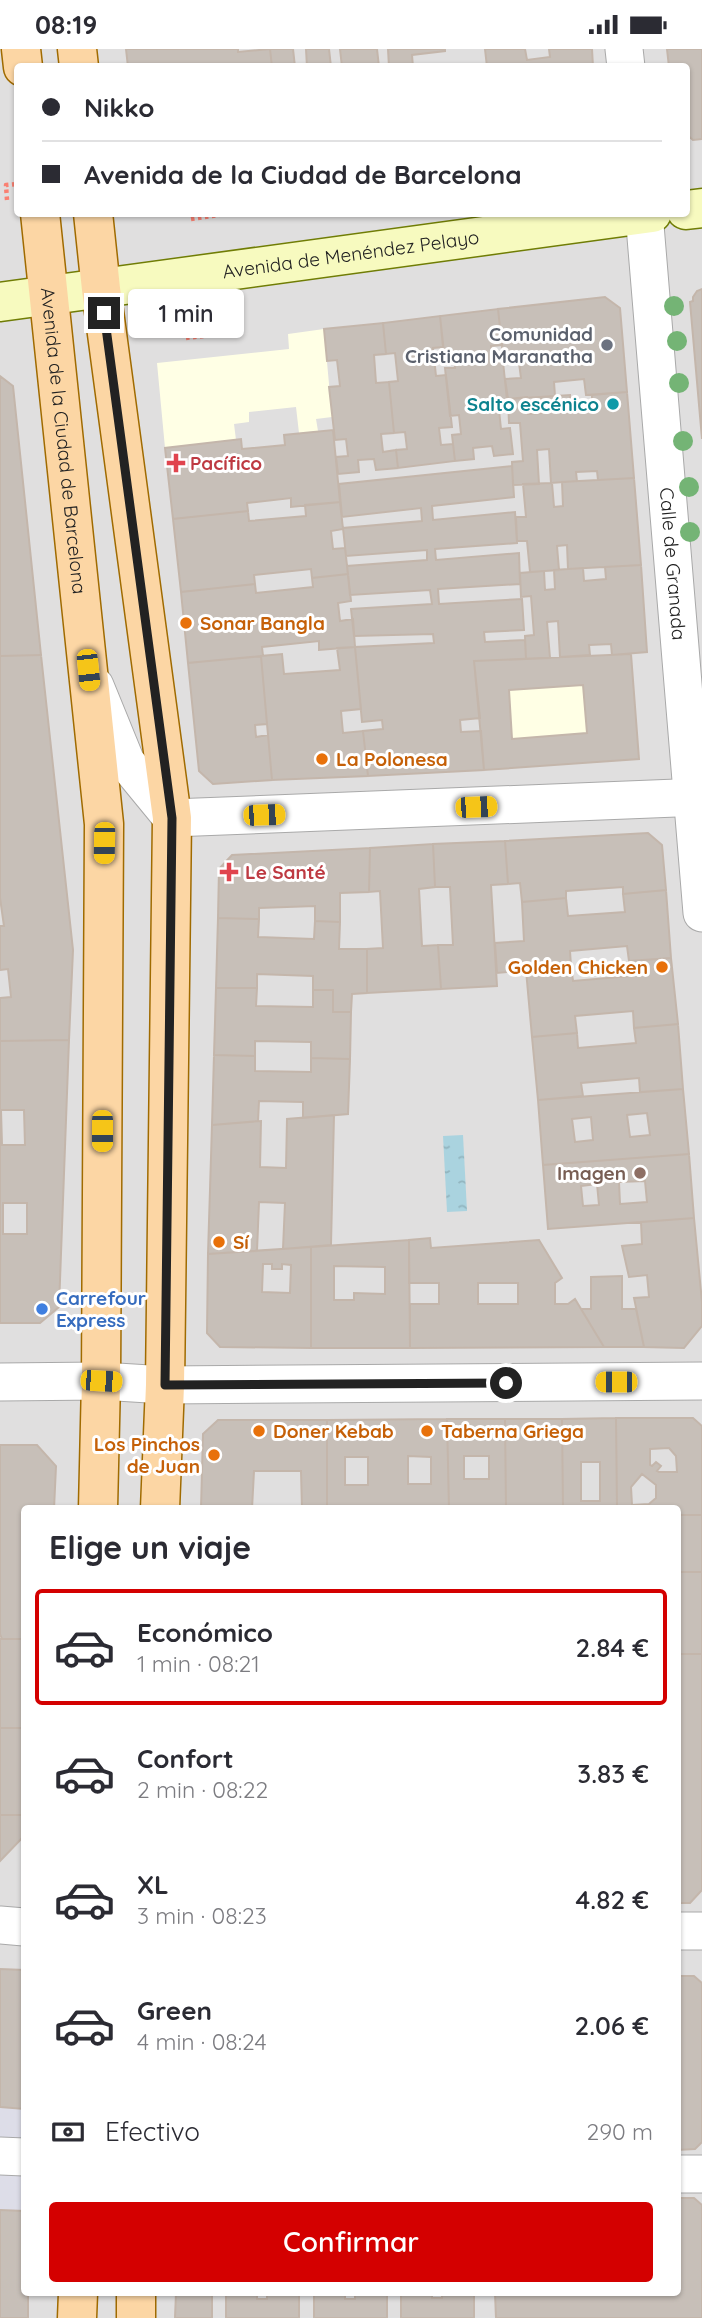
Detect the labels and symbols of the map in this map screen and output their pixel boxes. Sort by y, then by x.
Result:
street label: Avenida de Menéndez Pelayo [221,225,481,284]
street label: Avenida de la Ciudad de Barcelona [36,286,92,595]
callout: 1 min [128,289,244,337]
route end [88,297,120,329]
place label: Comunidad Cristiana Maranatha [405,322,593,368]
marker: Comunidad Cristiana Maranatha [599,337,615,353]
place label: Salto escénico [467,392,599,416]
marker: Salto escénico [605,396,621,412]
place label: Pacífico [190,451,262,475]
marker: Pacífico [168,455,184,471]
street label: Calle de Granada [655,486,691,641]
place label: Sonar Bangla [200,611,325,635]
marker: Sonar Bangla [178,615,194,631]
car [76,648,101,692]
place label: La Polonesa [336,747,448,771]
marker: La Polonesa [314,751,330,767]
car [455,796,498,818]
car [243,804,286,826]
car [94,822,115,864]
place label: Le Santé [245,860,326,884]
marker: Le Santé [219,862,239,882]
place label: Golden Chicken [508,955,648,979]
marker: Golden Chicken [654,959,670,975]
car [92,1110,113,1152]
place label: Imagen [557,1161,626,1185]
marker: Imagen [632,1165,648,1181]
place label: Sí [233,1230,250,1254]
marker: Sí [211,1234,227,1250]
place label: Carrefour Express [56,1286,146,1332]
marker: Carrefour Express [34,1301,50,1317]
route start [490,1367,522,1399]
car [80,1369,123,1393]
car [596,1372,638,1393]
place label: Doner Kebab [273,1419,394,1443]
place label: Taberna Griega [441,1419,584,1443]
marker: Doner Kebab [251,1423,267,1439]
marker: Taberna Griega [419,1423,435,1439]
place label: Los Pinchos de Juan [94,1432,200,1478]
marker: Los Pinchos de Juan [206,1447,222,1463]

